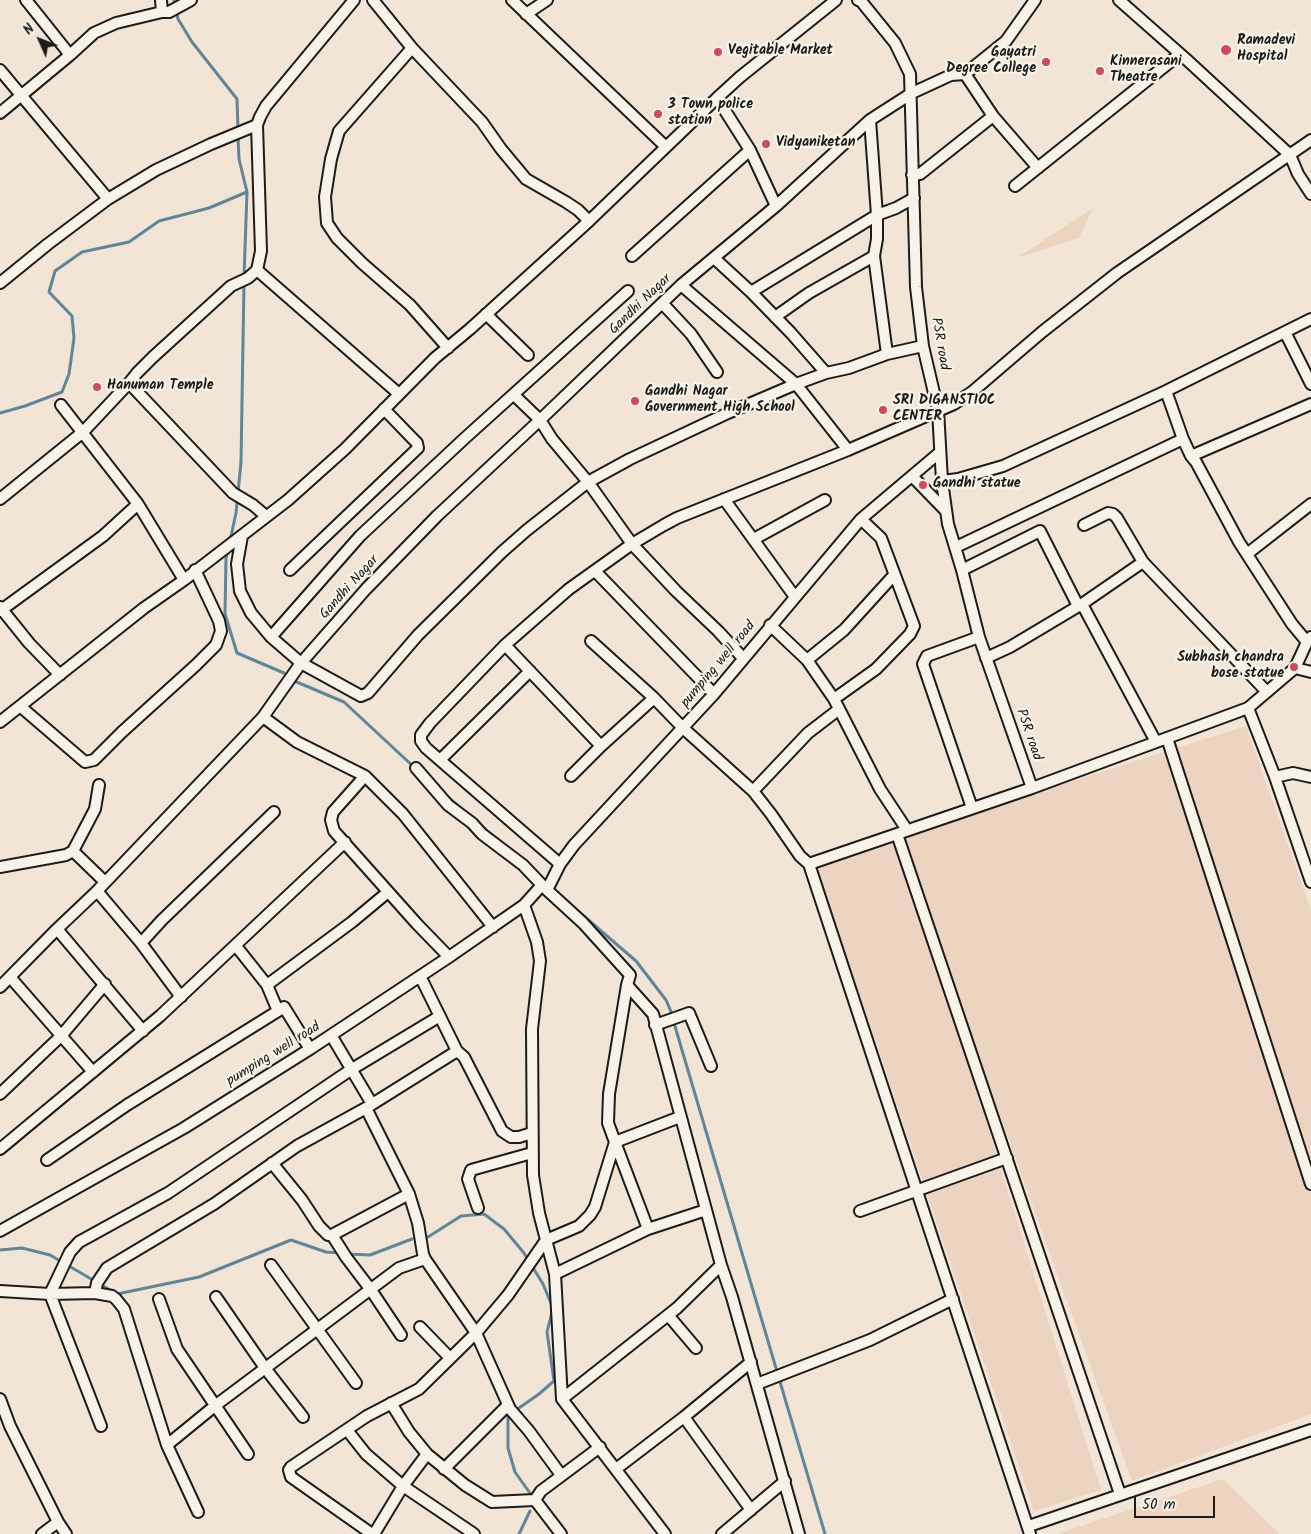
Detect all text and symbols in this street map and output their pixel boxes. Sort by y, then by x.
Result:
north arrow [15,15,65,65]
text: N [18,19,40,40]
place label: Ramadevi Hospital [1237,34,1295,66]
marker: Ramadevi Hospital [1219,43,1233,57]
place label: Vegitable Market [728,44,833,60]
marker: Vegitable Market [712,46,724,58]
place label: Gayatri Degree College [946,46,1036,78]
place label: Kinnerasani Theatre [1110,55,1182,88]
marker: Gayatri Degree College [1040,56,1052,68]
marker: Kinnerasani Theatre [1094,65,1106,77]
place label: 3 Town police station [668,98,753,130]
marker: 3 Town police station [652,108,664,120]
place label: Vidyaniketan [776,136,855,152]
marker: Vidyaniketan [760,138,772,150]
street label: Gandhi Nagar [606,271,676,339]
street label: PSR road [926,316,952,372]
place label: Hanuman Temple [107,379,214,395]
marker: Hanuman Temple [91,381,103,393]
place label: Gandhi Nagar Government High School [645,385,795,418]
place label: SRI DIGANSTIOC CENTER [893,394,995,427]
marker: Gandhi Nagar Government High School [629,395,641,407]
marker: SRI DIGANSTIOC CENTER [877,404,889,416]
place label: Gandhi statue [933,477,1021,493]
marker: Gandhi statue [917,479,929,491]
street label: Gandhi Nagar [317,553,383,623]
street label: pumping well road [678,619,760,711]
place label: Subhash chandra bose statue [1177,651,1284,684]
marker: Subhash chandra bose statue [1288,661,1300,673]
street label: PSR road [1011,707,1045,763]
street label: pumping well road [224,1020,324,1090]
scale bar [1136,1486,1217,1518]
text: 50 m [1142,1493,1176,1517]

